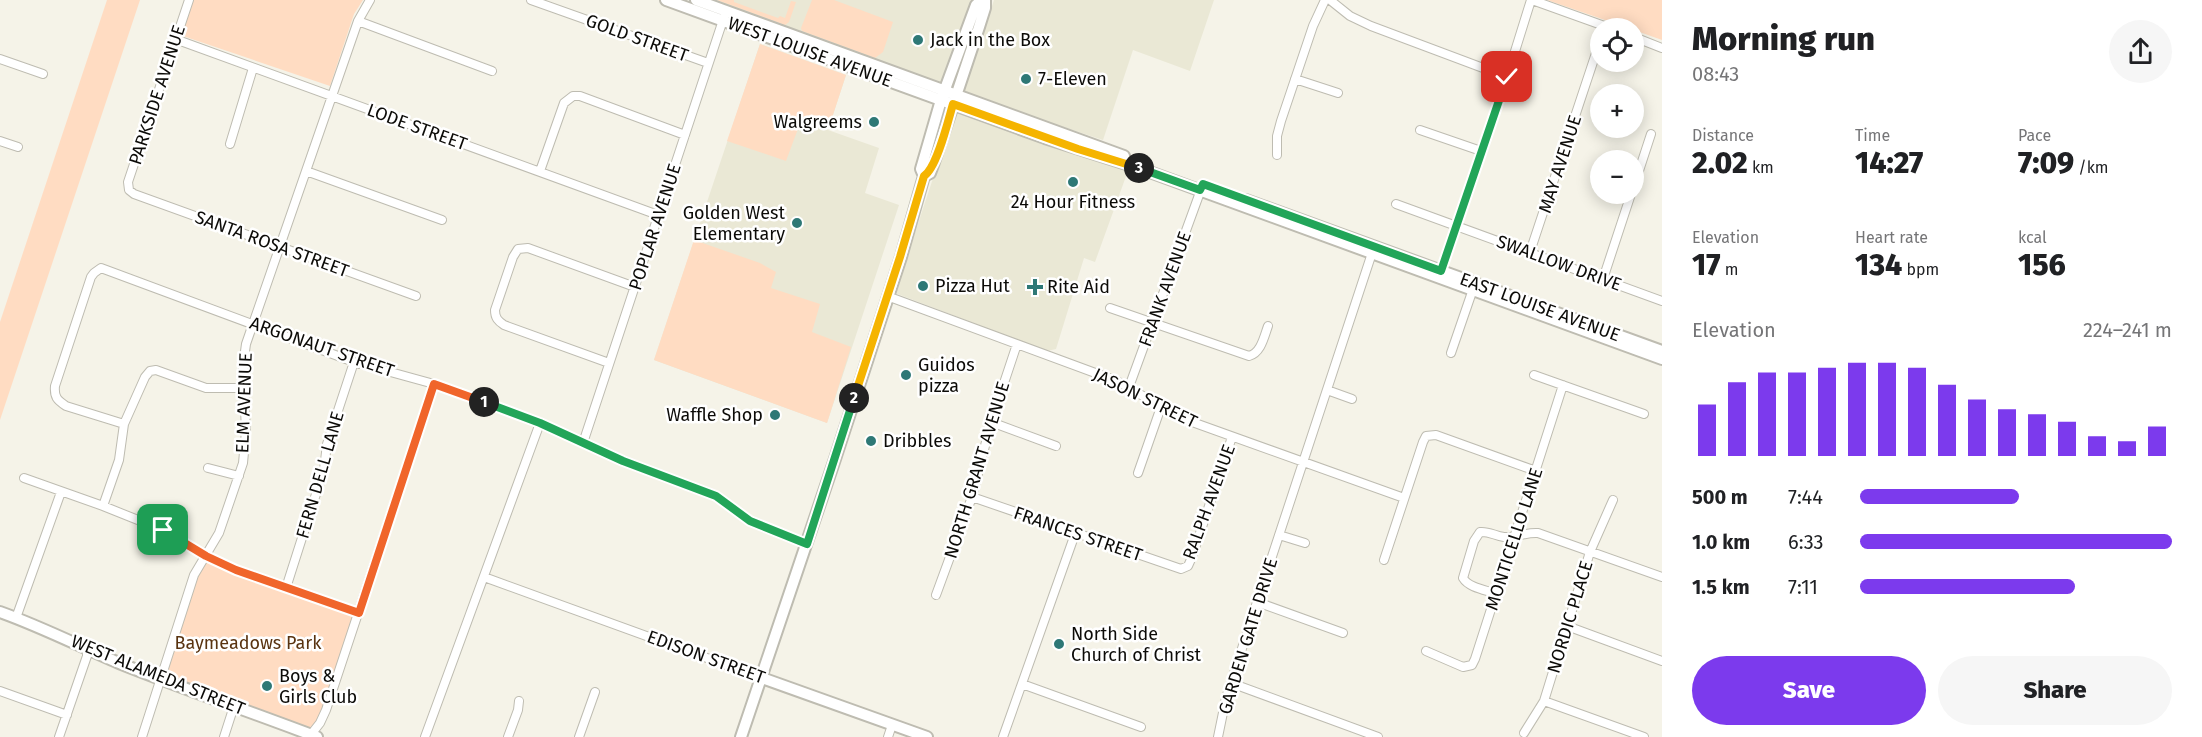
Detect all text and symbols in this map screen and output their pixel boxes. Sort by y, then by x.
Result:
street label: GOLD STREET [583,9,692,67]
street label: WEST LOUISE AVENUE [725,12,895,92]
map controls [1590,18,1644,204]
button: locate [1590,18,1644,72]
text: Morning run [1692,19,1875,59]
button: share [2109,20,2172,83]
street label: PARKSIDE AVENUE [124,22,190,168]
place label: Jack in the Box [930,29,1050,51]
marker: Jack in the Box [911,33,925,47]
pin [1481,51,1532,102]
icon: check [1490,60,1523,93]
text: 08:43 [1692,62,1739,86]
place label: 7-Eleven [1038,68,1107,90]
marker: 7-Eleven [1019,72,1033,86]
button: + [1590,84,1644,138]
street label: LODE STREET [364,99,471,155]
place label: Walgreems [774,111,862,133]
street label: MAY AVENUE [1534,112,1586,216]
marker: Walgreems [867,115,881,129]
text: Distance [1692,126,1754,145]
text: Time [1855,126,1890,145]
text: Pace [2018,126,2051,145]
text: 2.02 [1692,145,1748,181]
text: 14:27 [1855,145,1923,181]
text: 7:09 [2018,145,2074,181]
button: − [1590,150,1644,204]
pin: 3 [1124,153,1154,183]
text: 3 [1135,158,1143,177]
text: km [1748,158,1774,177]
text: /km [2074,158,2109,177]
street label: POPLAR AVENUE [624,161,686,293]
marker: 24 Hour Fitness [1066,175,1080,189]
place label: 24 Hour Fitness [1011,191,1135,213]
place label: Golden West Elementary [683,202,785,245]
street label: SANTA ROSA STREET [192,206,353,282]
marker: Golden West Elementary [790,216,804,230]
street label: FRANK AVENUE [1134,228,1196,350]
text: Elevation [1692,228,1759,247]
text: Heart rate [1855,228,1928,247]
text: kcal [2018,228,2047,247]
street label: SWALLOW DRIVE [1493,230,1625,296]
text: 17 [1692,247,1720,283]
text: 134 [1855,247,1902,283]
text: 156 [2018,247,2066,283]
text: m [1720,260,1738,279]
text: bpm [1902,260,1939,279]
street label: EAST LOUISE AVENUE [1457,268,1623,346]
place label: Pizza Hut [935,275,1010,297]
place label: Rite Aid [1047,276,1110,298]
marker: Pizza Hut [916,279,930,293]
marker: Rite Aid [1028,280,1042,294]
street label: ARGONAUT STREET [247,312,398,382]
text: Elevation [1692,318,1776,342]
text: 224–241 m [2083,318,2172,342]
street label: ELM AVENUE [231,352,257,454]
place label: Guidos pizza [918,354,975,397]
street label: JASON STREET [1089,363,1201,433]
marker: Guidos pizza [899,368,913,382]
street label: NORTH GRANT AVENUE [940,379,1014,561]
pin: 2 [839,383,869,413]
pin: 1 [469,387,499,417]
text: 2 [850,388,858,407]
text: 1 [480,392,488,411]
place label: Waffle Shop [666,404,763,426]
marker: Waffle Shop [768,408,782,422]
street label: FERN DELL LANE [291,409,349,541]
place label: Dribbles [883,430,951,452]
marker: Dribbles [864,434,878,448]
street label: RALPH AVENUE [1178,441,1240,563]
street label: MONTICELLO LANE [1481,465,1547,613]
text: 500 m [1692,485,1748,509]
text: 7:44 [1788,485,1823,509]
street label: FRANCES STREET [1011,502,1146,567]
pin [137,504,188,555]
icon: arrive [146,513,179,546]
text: 1.0 km [1692,530,1750,554]
text: 6:33 [1788,530,1824,554]
street label: GARDEN GATE DRIVE [1214,555,1282,717]
street label: NORDIC PLACE [1542,558,1598,676]
text: 1.5 km [1692,575,1750,599]
text: 7:11 [1788,575,1818,599]
place label: North Side Church of Christ [1071,623,1201,666]
street label: EDISON STREET [644,625,769,689]
street label: WEST ALAMEDA STREET [68,630,249,720]
park label: Baymeadows Park [175,632,322,654]
marker: North Side Church of Christ [1052,637,1066,651]
button: Save [1692,656,1926,725]
button: Share [1938,656,2172,725]
place label: Boys & Girls Club [279,665,357,708]
marker: Boys & Girls Club [260,679,274,693]

